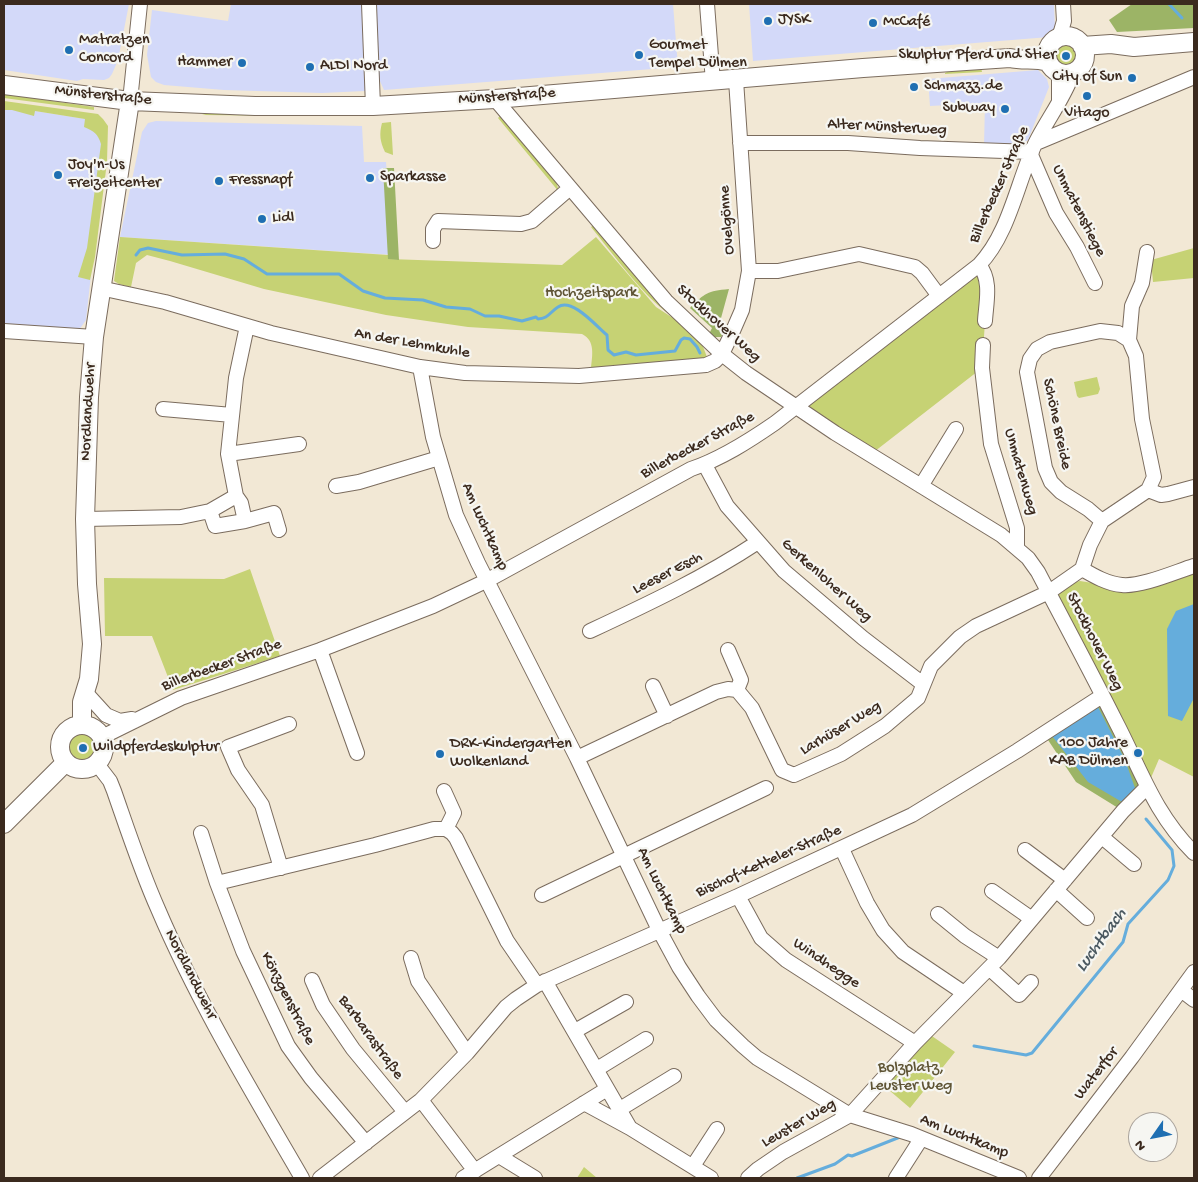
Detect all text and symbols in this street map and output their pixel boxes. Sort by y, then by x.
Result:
place label: JYSK [778,11,810,31]
place label: McCafé [883,13,930,33]
marker: JYSK [762,15,774,27]
marker: McCafé [867,17,879,29]
place label: Matratzen Concord [79,31,150,69]
place label: Gourmet Tempel Dülmen [649,36,747,74]
marker: Matratzen Concord [63,44,75,56]
place label: Skulptur Pferd und Stier [899,46,1056,66]
marker: Gourmet Tempel Dülmen [633,49,645,61]
marker: Skulptur Pferd und Stier [1060,50,1072,62]
place label: Hammer [177,53,232,73]
marker: Hammer [236,57,248,69]
place label: ALDI Nord [320,57,387,77]
marker: ALDI Nord [304,61,316,73]
place label: City of Sun [1052,68,1122,88]
marker: City of Sun [1126,72,1138,84]
place label: Schmazz.de [924,77,1002,97]
street label: Münsterstraße [54,81,152,111]
marker: Schmazz.de [908,81,920,93]
street label: Münsterstraße [458,84,556,110]
marker: Vitago [1081,90,1093,102]
place label: Subway [942,99,995,119]
marker: Subway [999,103,1011,115]
place label: Vitago [1064,104,1110,124]
street label: Alter Münsterweg [827,115,947,141]
street label: Billerbecker Straße [966,124,1034,246]
place label: Joy'n-Us Freizeitcenter [68,156,161,194]
street label: Unmatenstiege [1047,162,1109,260]
place label: Sparkasse [380,168,446,188]
marker: Joy'n-Us Freizeitcenter [52,169,64,181]
place label: Fressnapf [229,171,292,191]
marker: Sparkasse [364,172,376,184]
marker: Fressnapf [213,175,225,187]
street label: Ovelgönne [716,185,740,255]
place label: Lidl [272,209,294,229]
marker: Lidl [256,213,268,225]
street label: Stockhover Weg [672,281,764,367]
park label: Hochzeitspark [545,284,637,304]
street label: An der Lehmkuhle [353,324,471,364]
street label: Nordlandwehr [77,363,101,461]
street label: Schöne Breide [1037,377,1075,471]
street label: Billerbecker Straße [638,408,758,484]
street label: Unmatenweg [998,426,1042,518]
street label: Am Luchtkamp [456,480,512,574]
street label: Gerkenloher Weg [776,535,876,627]
street label: Leeser Esch [630,548,706,600]
street label: Stockhover Weg [1061,590,1127,694]
street label: Billerbecker Straße [159,635,285,697]
street label: Larhüser Weg [797,697,885,761]
place label: 100 Jahre KAB Dülmen [1049,734,1128,772]
place label: DRK-Kindergarten Wolkenland [450,735,572,773]
place label: Wildpferdeskulptur [93,738,219,758]
marker: Wildpferdeskulptur [77,742,89,754]
marker: 100 Jahre KAB Dülmen [1132,747,1144,759]
marker: DRK-Kindergarten Wolkenland [434,748,446,760]
street label: Bischof-Ketteler-Straße [693,821,845,903]
street label: Am Luchtkamp [632,845,690,937]
water label: Luchtbach [1072,905,1132,977]
street label: Nordlandwehr [159,927,221,1023]
street label: Windhegge [789,934,863,994]
street label: Könzgenstraße [255,949,319,1049]
street label: Barbarastraße [333,992,407,1084]
street label: Waterfor [1070,1044,1124,1104]
park label: Bolzplatz, Leuster Weg [870,1059,952,1097]
street label: Leuster Weg [758,1095,840,1153]
street label: Am Luchtkamp [917,1111,1011,1163]
north arrow [1128,1112,1178,1162]
text: N [1131,1136,1150,1153]

